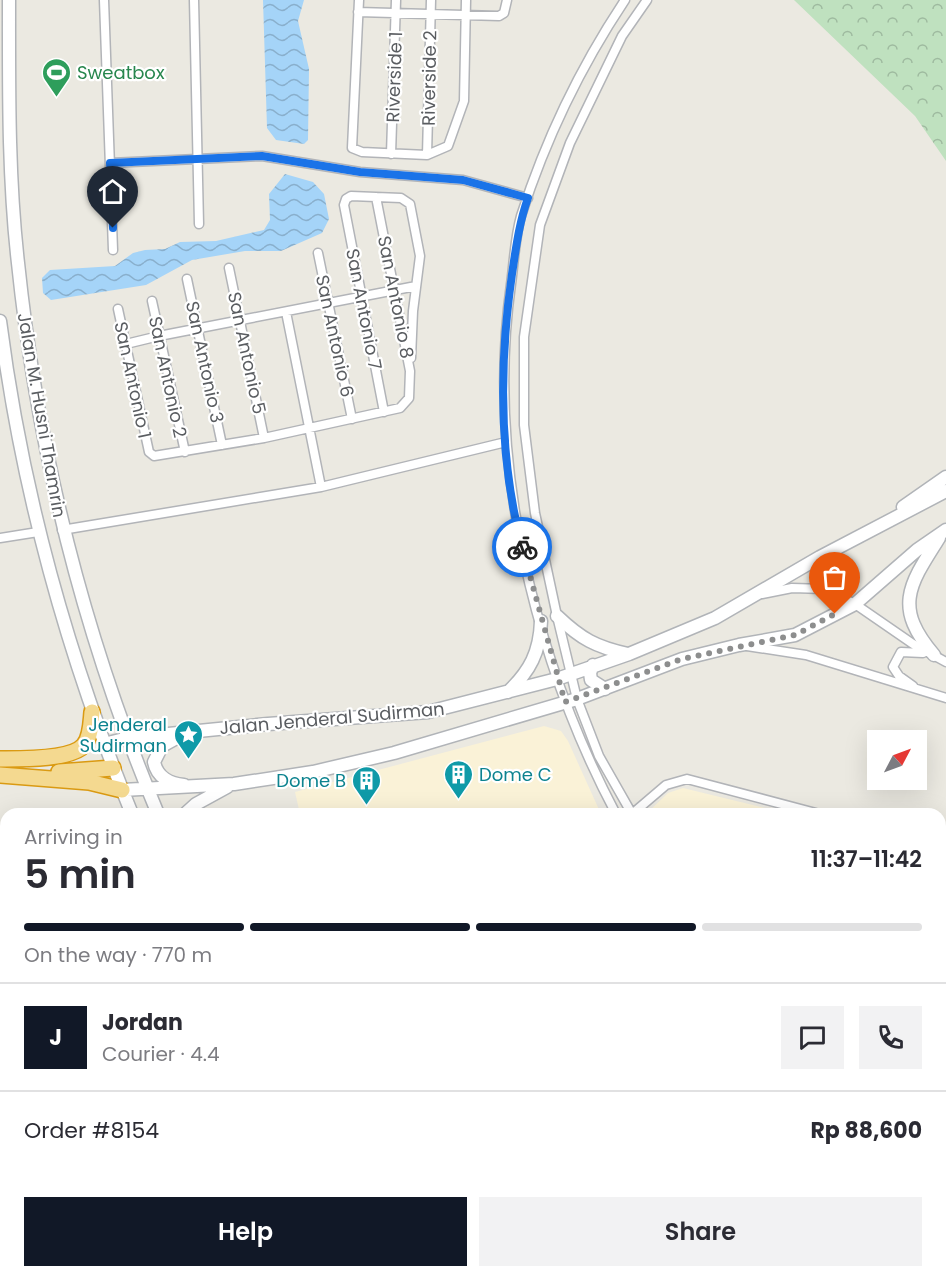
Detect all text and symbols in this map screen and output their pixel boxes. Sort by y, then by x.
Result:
street label: Riverside 2 [416,30,442,126]
street label: Riverside 1 [380,31,408,123]
sports icon: Sweatbox [40,56,72,98]
place label: Sweatbox [77,60,165,85]
pin [87,166,138,228]
icon: home [96,175,129,208]
street label: San Antonio 8 [372,234,420,360]
street label: San Antonio 7 [340,246,388,372]
street label: San Antonio 6 [310,273,360,399]
street label: San Antonio 5 [222,290,272,416]
street label: San Antonio 3 [180,299,230,425]
street label: Jalan M. Husni Thamrin [12,311,72,519]
street label: San Antonio 2 [143,314,193,440]
street label: San Antonio 1 [108,319,158,441]
courier [492,517,552,577]
icon: bike [506,531,539,564]
pin [809,552,860,614]
icon: bag [818,561,851,594]
street label: Jalan Jenderal Sudirman [218,696,446,740]
place label: Jenderal Sudirman [79,712,167,758]
place icon: Jenderal Sudirman [172,718,204,760]
north arrow [867,730,927,790]
map controls [867,730,927,790]
building icon: Dome C [442,758,474,800]
place label: Dome C [479,762,552,787]
building icon: Dome B [351,764,383,806]
place label: Dome B [276,768,346,793]
text: Arriving in [24,823,123,851]
text: 11:37–11:42 [811,844,922,875]
text: 5 min [24,847,136,902]
text: On the way · 770 m [24,941,212,969]
button: chat [781,1006,844,1069]
button: phone [859,1006,922,1069]
text: Jordan [102,1007,183,1038]
text: J [49,1022,62,1053]
text: Courier · 4.4 [102,1040,220,1068]
text: Order #8154 [24,1115,159,1146]
text: Rp 88,600 [811,1115,922,1146]
button: Help [24,1197,467,1266]
button: Share [479,1197,922,1266]

